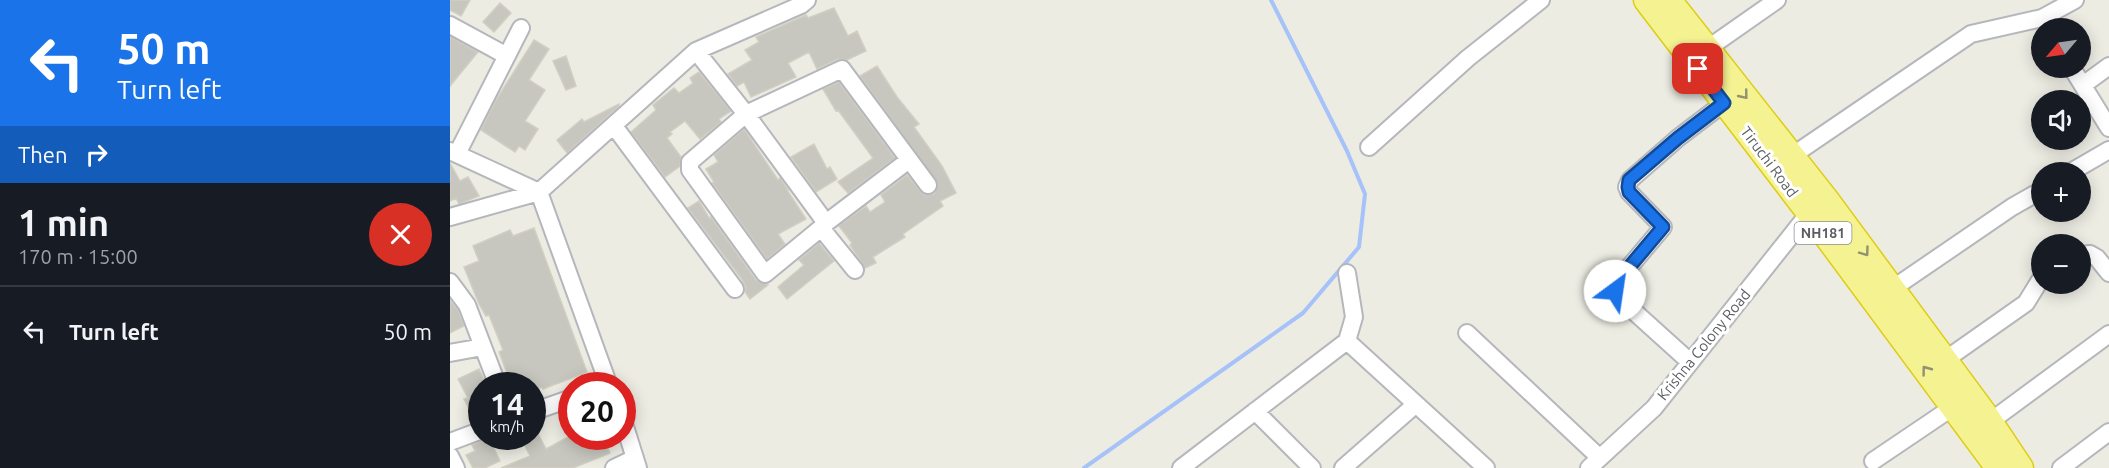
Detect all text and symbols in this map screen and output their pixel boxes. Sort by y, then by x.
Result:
north arrow [2031,18,2091,78]
map controls [2031,18,2091,294]
icon: left [18,24,96,102]
text: 50 m [117,25,211,72]
pin [1672,43,1723,94]
icon: arrive [1681,52,1714,85]
text: Turn left [117,74,221,104]
one-way arrow [1737,89,1748,100]
button: sound [2031,90,2091,150]
street label: Tiruchi Road [1737,123,1801,200]
icon: right [80,138,113,171]
text: Then [18,142,68,167]
button: + [2031,162,2091,222]
text: 1 min [18,202,109,243]
button: close [369,203,432,266]
road number: NH181 [1794,222,1852,244]
button: − [2031,234,2091,294]
text: 170 m · 15:00 [18,245,138,268]
one-way arrow [1858,246,1869,257]
position arrow [1583,259,1647,323]
street label: Krishna Colony Road [1654,286,1754,404]
icon: left [18,315,51,348]
text: Turn left [69,319,159,344]
text: 50 m [383,319,432,344]
one-way arrow [1922,366,1933,377]
speed limit sign: 20 [558,372,636,450]
text: 14 [490,387,524,421]
text: km/h [490,418,524,435]

